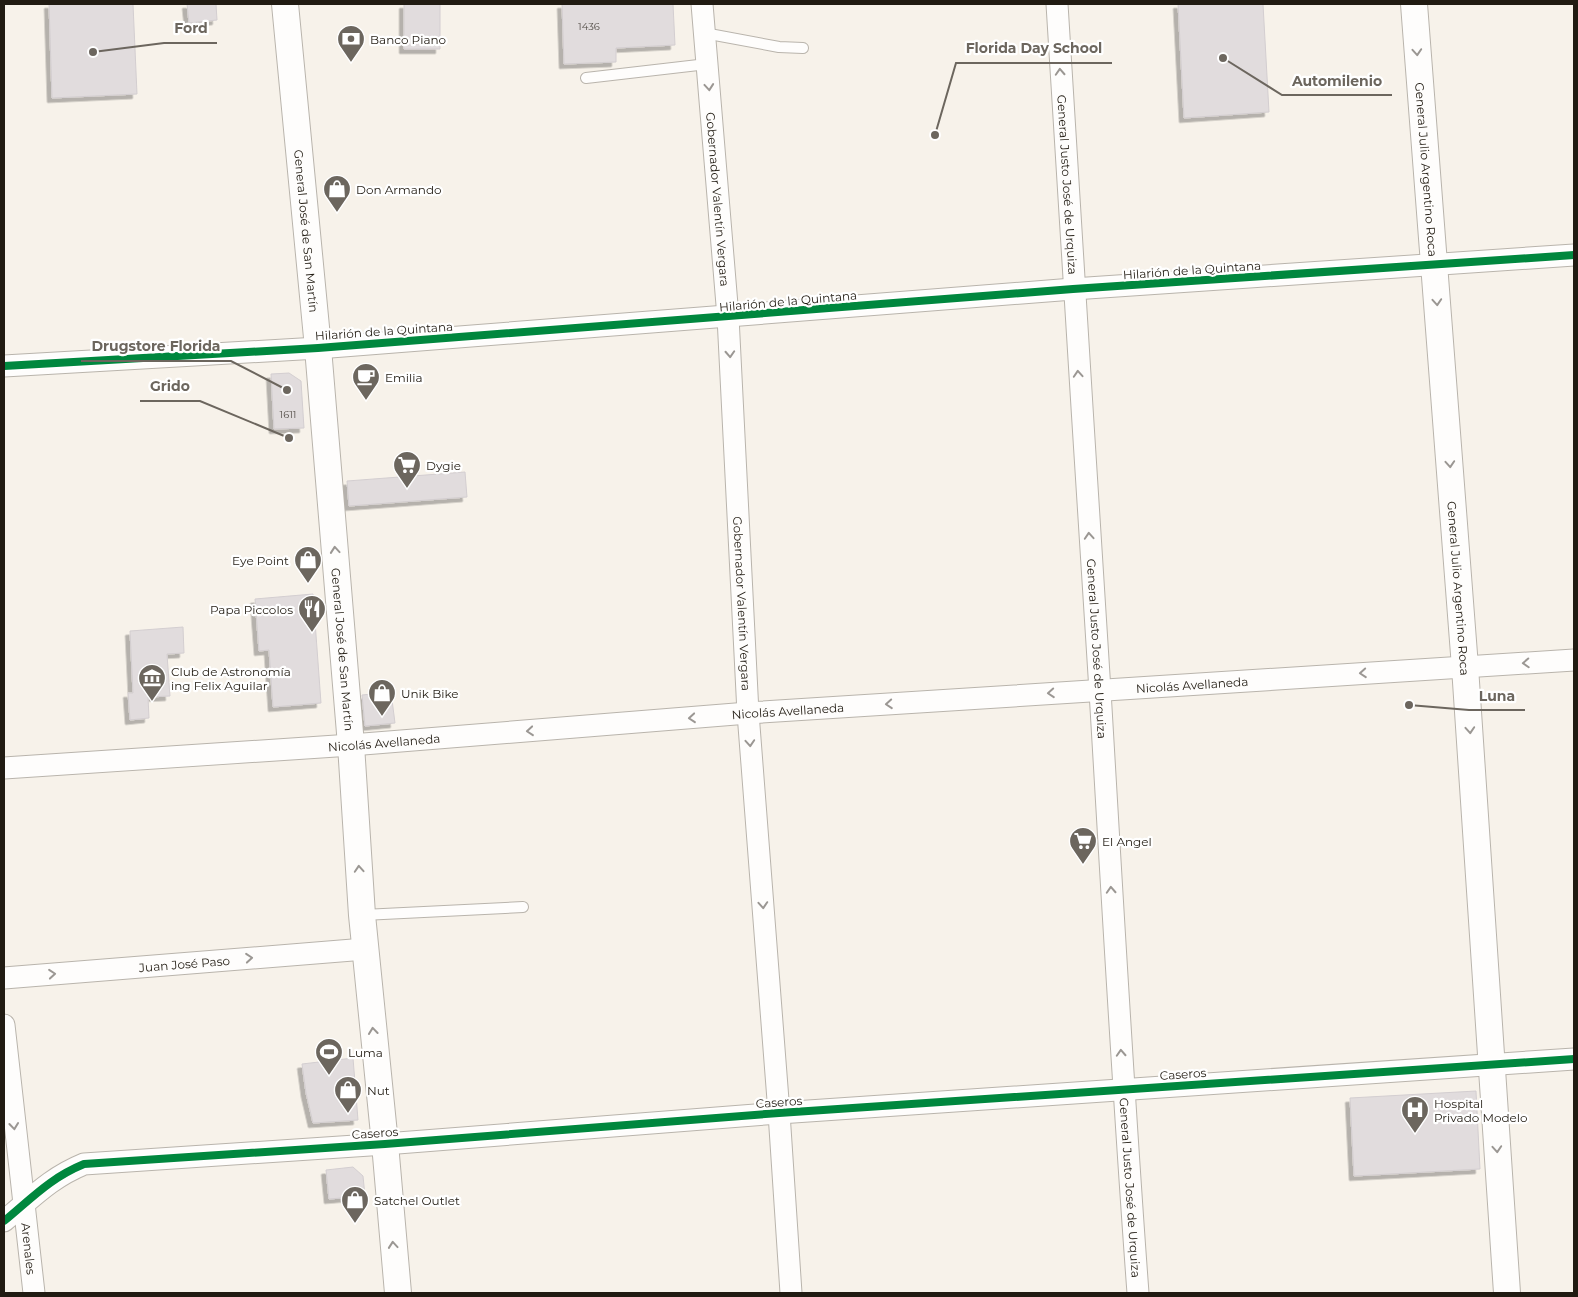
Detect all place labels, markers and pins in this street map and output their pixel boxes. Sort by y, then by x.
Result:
callout: Ford [164,14,217,43]
bank icon: Banco Piano [336,24,366,63]
place label: Banco Piano [370,32,446,47]
callout: Florida Day School [956,34,1112,63]
callout: Automilenio [1282,66,1392,95]
shop icon: Don Armando [322,174,352,213]
place label: Don Armando [356,182,442,197]
callout: Drugstore Florida [81,332,231,361]
cafe icon: Emilia [351,362,381,401]
place label: Emilia [385,370,423,385]
callout: Grido [140,372,200,401]
supermarket icon: Dygie [392,450,422,489]
place label: Dygie [426,458,461,473]
shop icon: Eye Point [293,545,323,584]
place label: Eye Point [232,553,289,568]
restaurant icon: Papa Piccolos [297,594,327,633]
place label: Papa Piccolos [210,602,293,617]
museum icon: Club de Astronomía ing Felix Aguilar [137,663,167,702]
place label: Club de Astronomía ing Felix Aguilar [171,664,291,693]
shop icon: Unik Bike [367,678,397,717]
callout: Luna [1469,681,1525,710]
place label: Unik Bike [401,686,459,701]
supermarket icon: El Angel [1068,826,1098,865]
place label: El Angel [1102,834,1152,849]
sports icon: Luma [314,1037,344,1076]
place label: Luma [348,1045,383,1060]
shop icon: Nut [333,1075,363,1114]
place label: Nut [367,1083,390,1098]
hospital icon: Hospital Privado Modelo [1400,1095,1430,1134]
place label: Hospital Privado Modelo [1434,1096,1528,1125]
shop icon: Satchel Outlet [340,1185,370,1224]
place label: Satchel Outlet [374,1193,460,1208]

